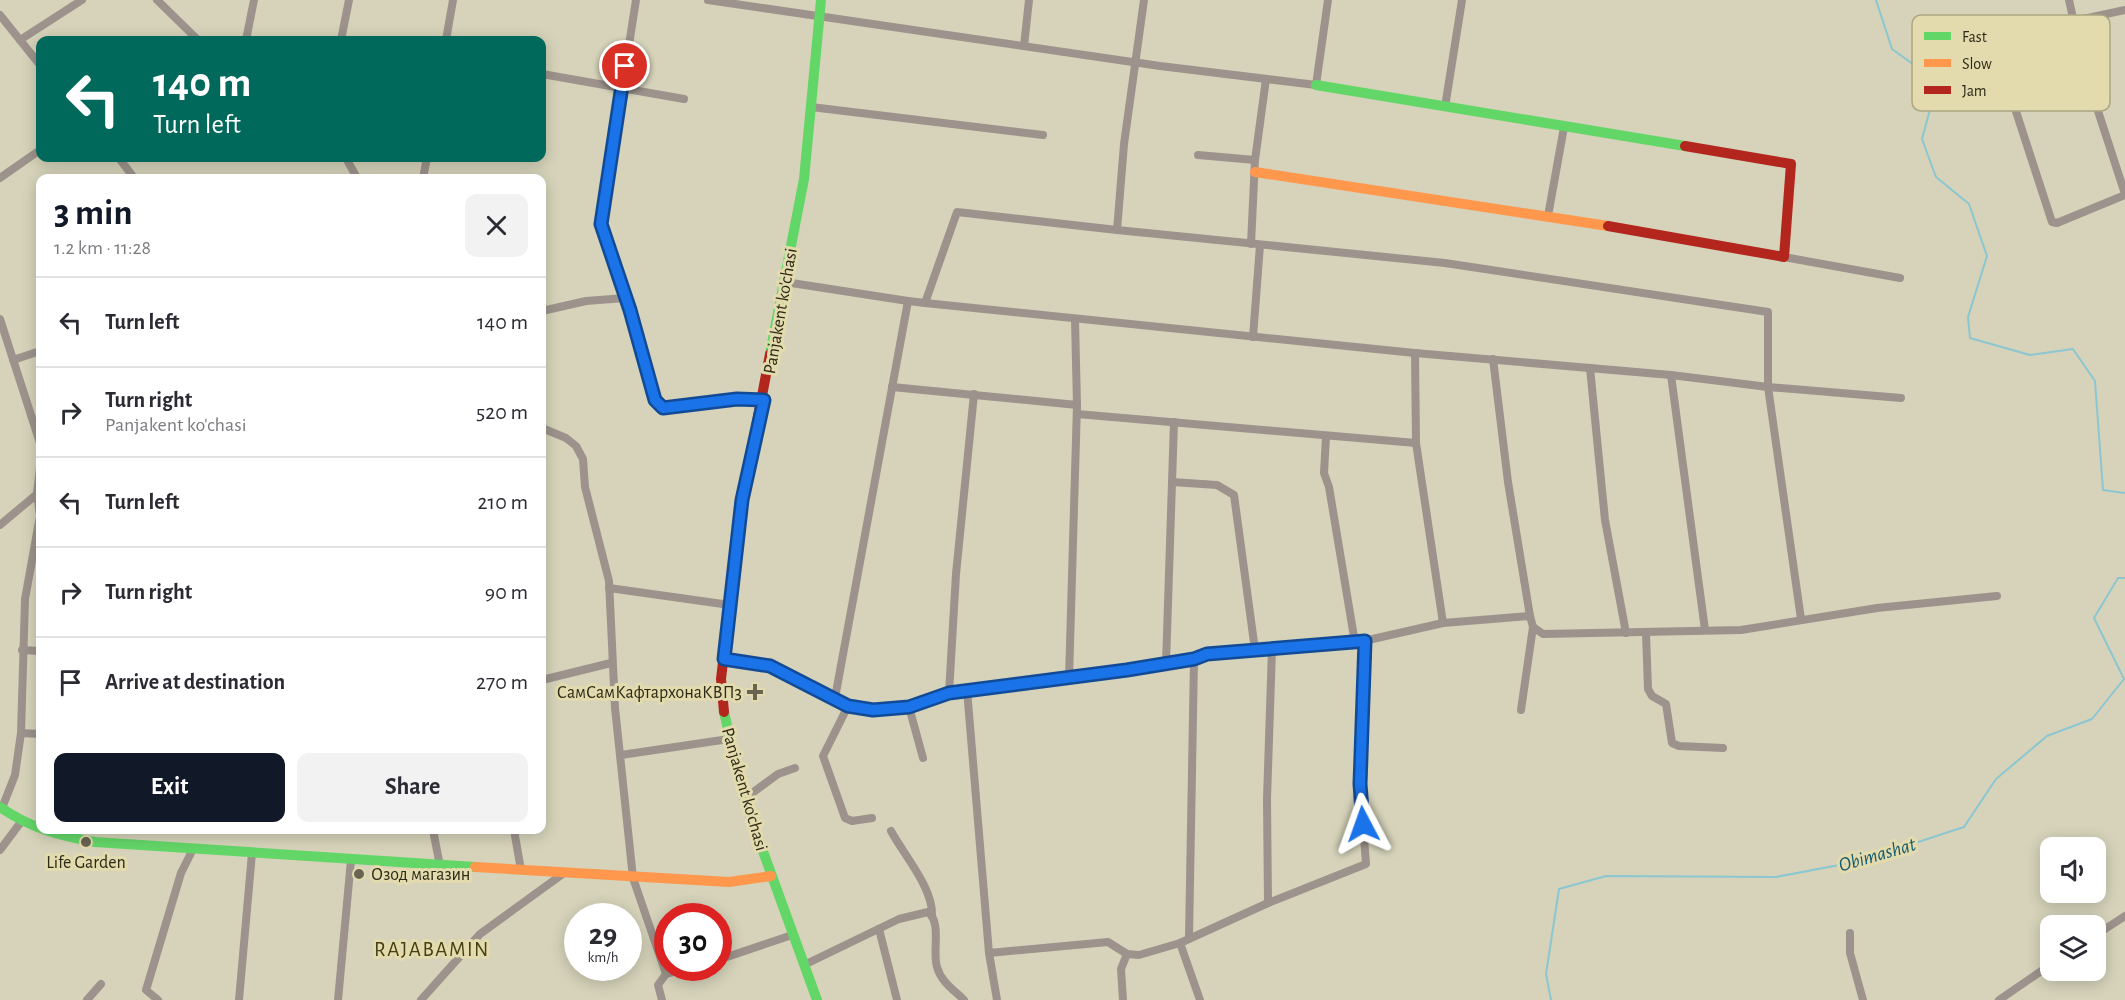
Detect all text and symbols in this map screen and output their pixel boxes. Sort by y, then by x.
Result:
legend [1912,15,2110,111]
text: Fast [1962,29,1987,45]
pin [599,40,650,91]
icon: arrive [608,49,641,82]
text: Slow [1962,56,1992,72]
icon: left [54,60,132,138]
text: 140 m [153,62,251,104]
text: Jam [1962,83,1987,99]
text: Turn left [153,111,241,138]
button: close [465,194,528,257]
text: 3 min [54,195,132,231]
text: 1.2 km · 11:28 [54,238,151,258]
street label: Panjakent ko'chasi [761,247,801,375]
icon: left [54,306,87,339]
text: Turn left [105,311,179,333]
text: 140 m [477,311,528,333]
text: Turn right [105,389,192,411]
icon: right [54,396,87,429]
text: 520 m [476,401,528,423]
text: Panjakent ko'chasi [105,415,247,435]
icon: left [54,486,87,519]
text: Turn left [105,491,179,513]
text: 210 m [478,491,528,513]
icon: right [54,576,87,609]
text: Turn right [105,581,192,603]
text: 90 m [485,581,528,603]
icon: arrive [54,666,87,699]
text: Arrive at destination [105,671,285,693]
text: 270 m [476,671,528,693]
marker: СамСамКафтархонаКВП3 [746,683,764,701]
place label: СамСамКафтархонаКВП3 [557,684,742,702]
street label: Panjakent ko'chasi [718,726,770,853]
button: Exit [54,753,285,822]
button: Share [297,753,528,822]
position arrow [1331,792,1395,856]
water label: Obimashat [1836,834,1919,876]
marker: Life Garden [79,835,93,849]
map controls [2040,837,2106,981]
button: sound [2040,837,2106,903]
place label: Life Garden [46,854,126,872]
place label: Озод магазин [371,866,470,884]
marker: Озод магазин [352,867,366,881]
speed limit sign: 30 [654,903,732,981]
button: layers [2040,915,2106,981]
text: 29 [589,920,617,950]
district label: RAJABAMIN [374,939,490,960]
text: km/h [588,950,618,965]

